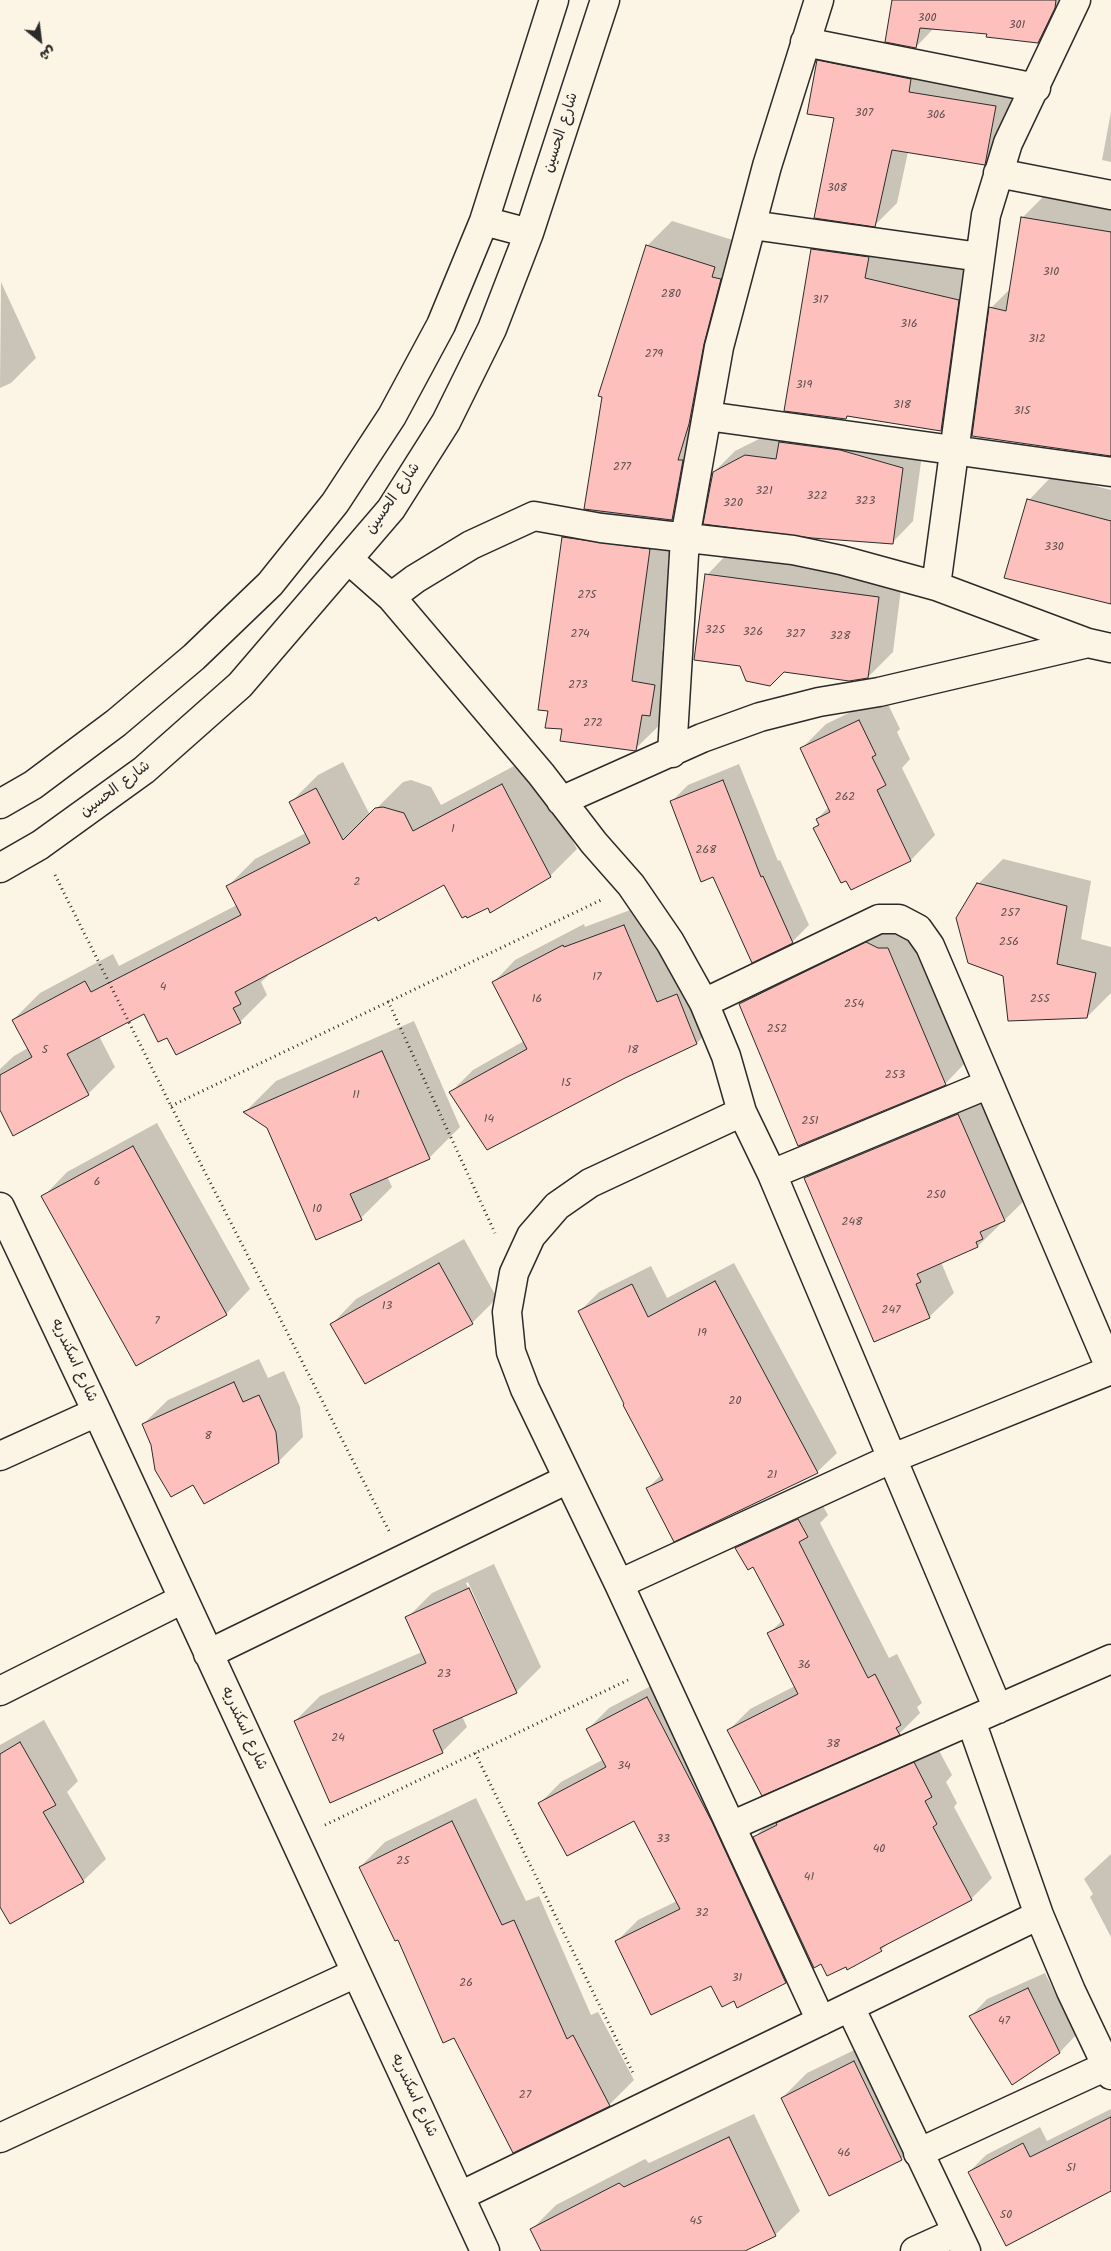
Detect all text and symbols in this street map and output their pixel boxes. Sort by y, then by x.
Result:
house number: 300 [918,12,936,26]
north arrow [15,15,65,65]
house number: 301 [1009,19,1025,33]
text: ش [35,40,59,66]
street label: شارع الحسين [541,91,583,175]
house number: 307 [855,107,873,121]
house number: 306 [926,109,946,123]
house number: 308 [827,182,847,196]
house number: 310 [1043,266,1059,280]
house number: 280 [661,288,681,302]
house number: 317 [812,294,828,308]
house number: 316 [900,318,918,332]
house number: 312 [1028,333,1046,347]
house number: 279 [645,348,663,362]
house number: 319 [796,379,812,393]
house number: 318 [893,399,911,413]
house number: 315 [1013,405,1031,419]
street label: شارع الحسين [363,460,425,538]
house number: 277 [613,461,631,475]
house number: 321 [755,485,773,499]
house number: 322 [807,490,827,504]
house number: 323 [855,495,875,509]
house number: 320 [723,497,743,511]
house number: 330 [1044,541,1064,555]
house number: 275 [578,589,596,603]
house number: 325 [705,624,725,638]
house number: 326 [743,626,763,640]
house number: 274 [570,628,590,642]
house number: 327 [785,628,805,642]
house number: 328 [829,630,851,644]
house number: 273 [568,679,588,693]
house number: 272 [583,717,603,731]
street label: شارع الحسين [77,758,155,822]
house number: 262 [835,791,855,805]
house number: 1 [451,823,455,837]
house number: 268 [696,844,716,858]
house number: 2 [354,876,360,890]
house number: 257 [1001,907,1019,921]
house number: 256 [999,936,1019,950]
house number: 17 [592,971,602,985]
house number: 4 [160,981,166,995]
house number: 16 [532,993,542,1007]
house number: 255 [1030,993,1050,1007]
house number: 254 [844,998,864,1012]
house number: 252 [767,1023,787,1037]
house number: 5 [42,1044,48,1058]
house number: 18 [628,1044,638,1058]
house number: 253 [885,1069,905,1083]
house number: 15 [561,1077,571,1091]
house number: 11 [352,1089,360,1103]
house number: 14 [484,1113,494,1127]
house number: 251 [801,1115,819,1129]
house number: 6 [94,1176,100,1190]
house number: 250 [926,1189,946,1203]
house number: 10 [312,1203,322,1217]
house number: 248 [842,1216,862,1230]
house number: 13 [382,1300,392,1314]
house number: 247 [881,1304,901,1318]
house number: 7 [154,1315,160,1329]
street label: شارع اسكندريه [46,1316,100,1406]
house number: 19 [697,1327,707,1341]
house number: 20 [729,1395,741,1409]
house number: 8 [204,1430,212,1444]
house number: 21 [767,1469,777,1483]
house number: 36 [797,1659,811,1673]
house number: 23 [437,1668,451,1682]
street label: شارع اسكندريه [216,1684,270,1774]
house number: 24 [331,1732,345,1746]
house number: 38 [826,1738,840,1752]
house number: 34 [617,1760,631,1774]
house number: 33 [656,1833,670,1847]
house number: 40 [873,1843,885,1857]
house number: 25 [396,1855,410,1869]
house number: 41 [804,1871,814,1885]
house number: 32 [695,1907,709,1921]
house number: 31 [732,1972,742,1986]
house number: 26 [459,1977,473,1991]
house number: 47 [998,2015,1010,2029]
street label: شارع اسكندريه [386,2051,440,2141]
house number: 27 [519,2089,531,2103]
house number: 46 [837,2147,851,2161]
house number: 51 [1066,2162,1076,2176]
house number: 50 [1000,2209,1012,2223]
house number: 45 [689,2215,703,2229]

